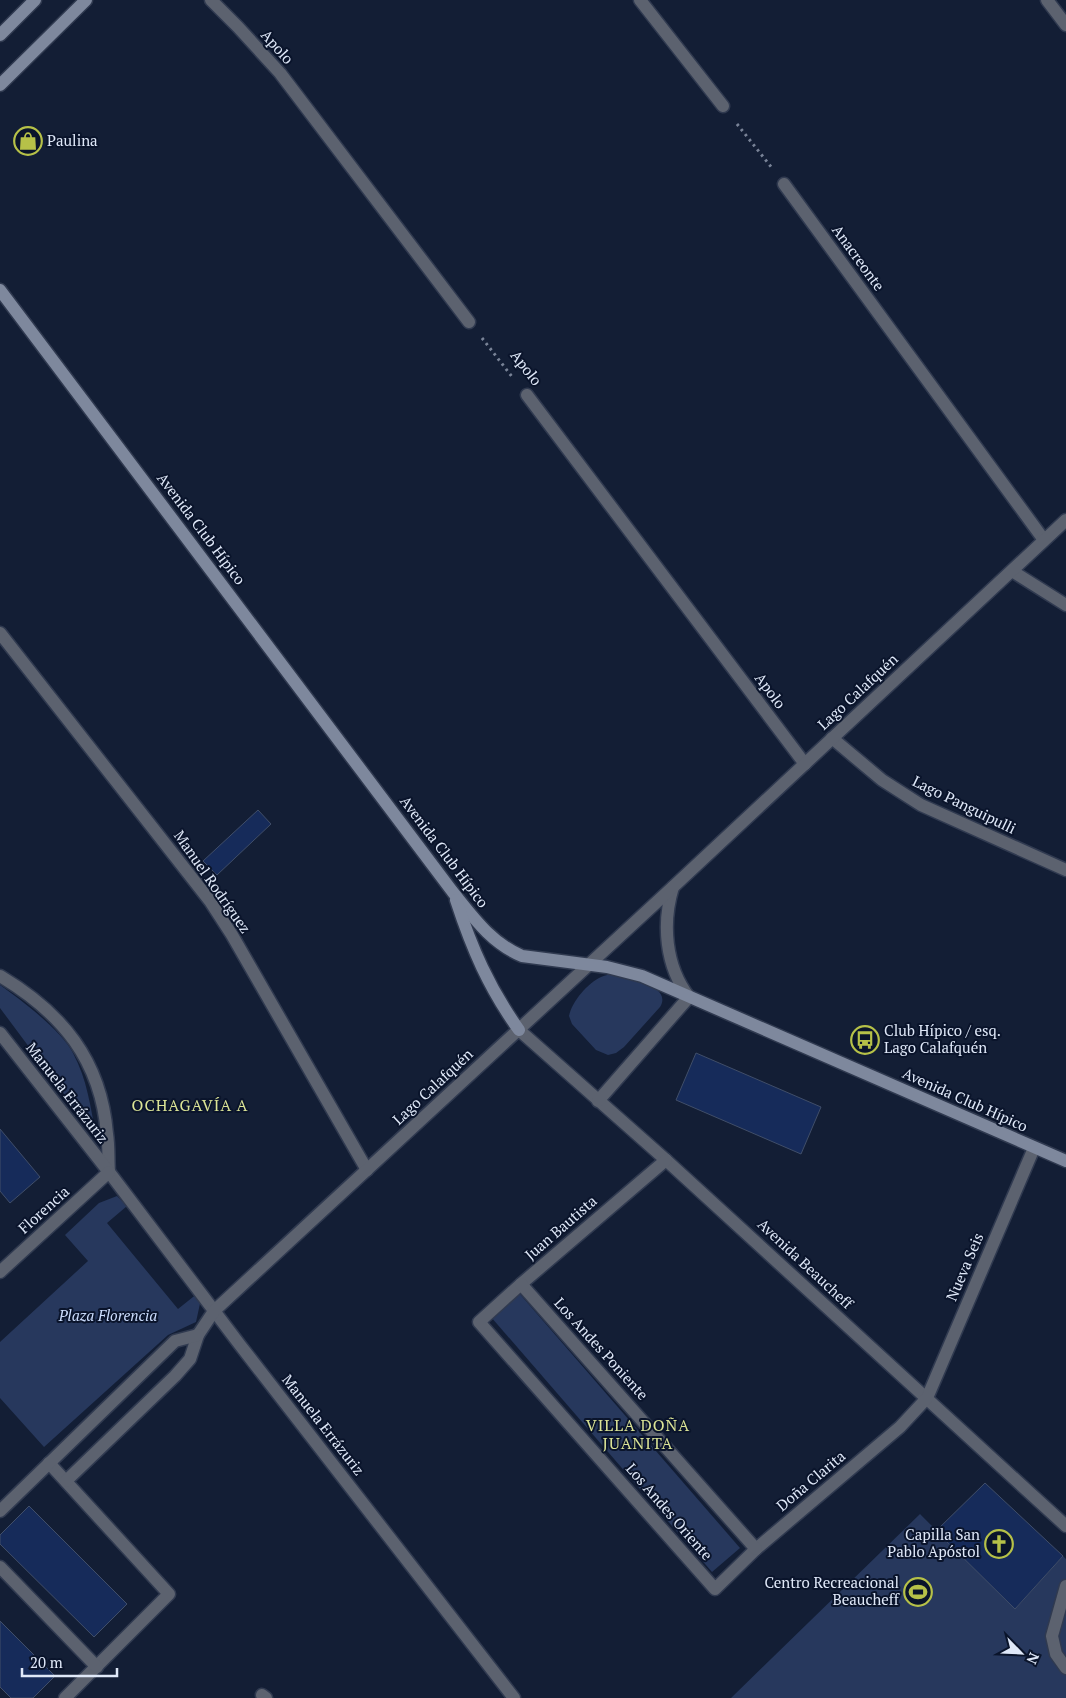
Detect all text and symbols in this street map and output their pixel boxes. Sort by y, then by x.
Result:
street label: Apolo [257,25,299,68]
shop icon: Paulina [13,126,43,156]
place label: Paulina [47,130,98,150]
street label: Anacreonte [828,220,890,295]
street label: Apolo [507,346,547,389]
street label: Avenida Club Hípico [153,468,250,588]
street label: Lago Calafquén [813,649,902,734]
street label: Apolo [751,668,791,712]
street label: Lago Panguipulli [909,770,1019,838]
street label: Avenida Club Hípico [396,791,493,911]
street label: Manuel Rodríguez [170,826,256,937]
place label: Club Hípico / esq. Lago Calafquén [884,1020,1001,1057]
bus stop icon: Club Hípico / esq. Lago Calafquén [850,1025,880,1055]
street label: Manuela Errázuriz [22,1038,113,1147]
street label: Lago Calafquén [388,1044,477,1129]
street label: Avenida Club Hípico [900,1062,1031,1136]
district label: OCHAGAVÍA A [132,1094,248,1116]
street label: Florencia [14,1181,73,1238]
street label: Juan Bautista [520,1190,601,1264]
street label: Avenida Beaucheff [754,1214,858,1313]
street label: Nueva Seis [941,1229,987,1304]
street label: Los Andes Poniente [550,1293,653,1404]
park label: Plaza Florencia [58,1305,157,1325]
street label: Manuela Errázuriz [278,1370,369,1479]
district label: VILLA DOÑA JUANITA [586,1414,690,1454]
street label: Doña Clarita [772,1445,849,1515]
street label: Los Andes Oriente [622,1459,717,1564]
place label: Capilla San Pablo Apóstol [887,1524,980,1561]
church icon: Capilla San Pablo Apóstol [984,1529,1014,1559]
place label: Centro Recreacional Beaucheff [764,1572,900,1609]
sports icon: Centro Recreacional Beaucheff [903,1577,933,1607]
north arrow [996,1628,1046,1678]
scale bar [22,1646,118,1678]
text: N [1022,1650,1044,1668]
text: 20 m [30,1652,63,1672]

